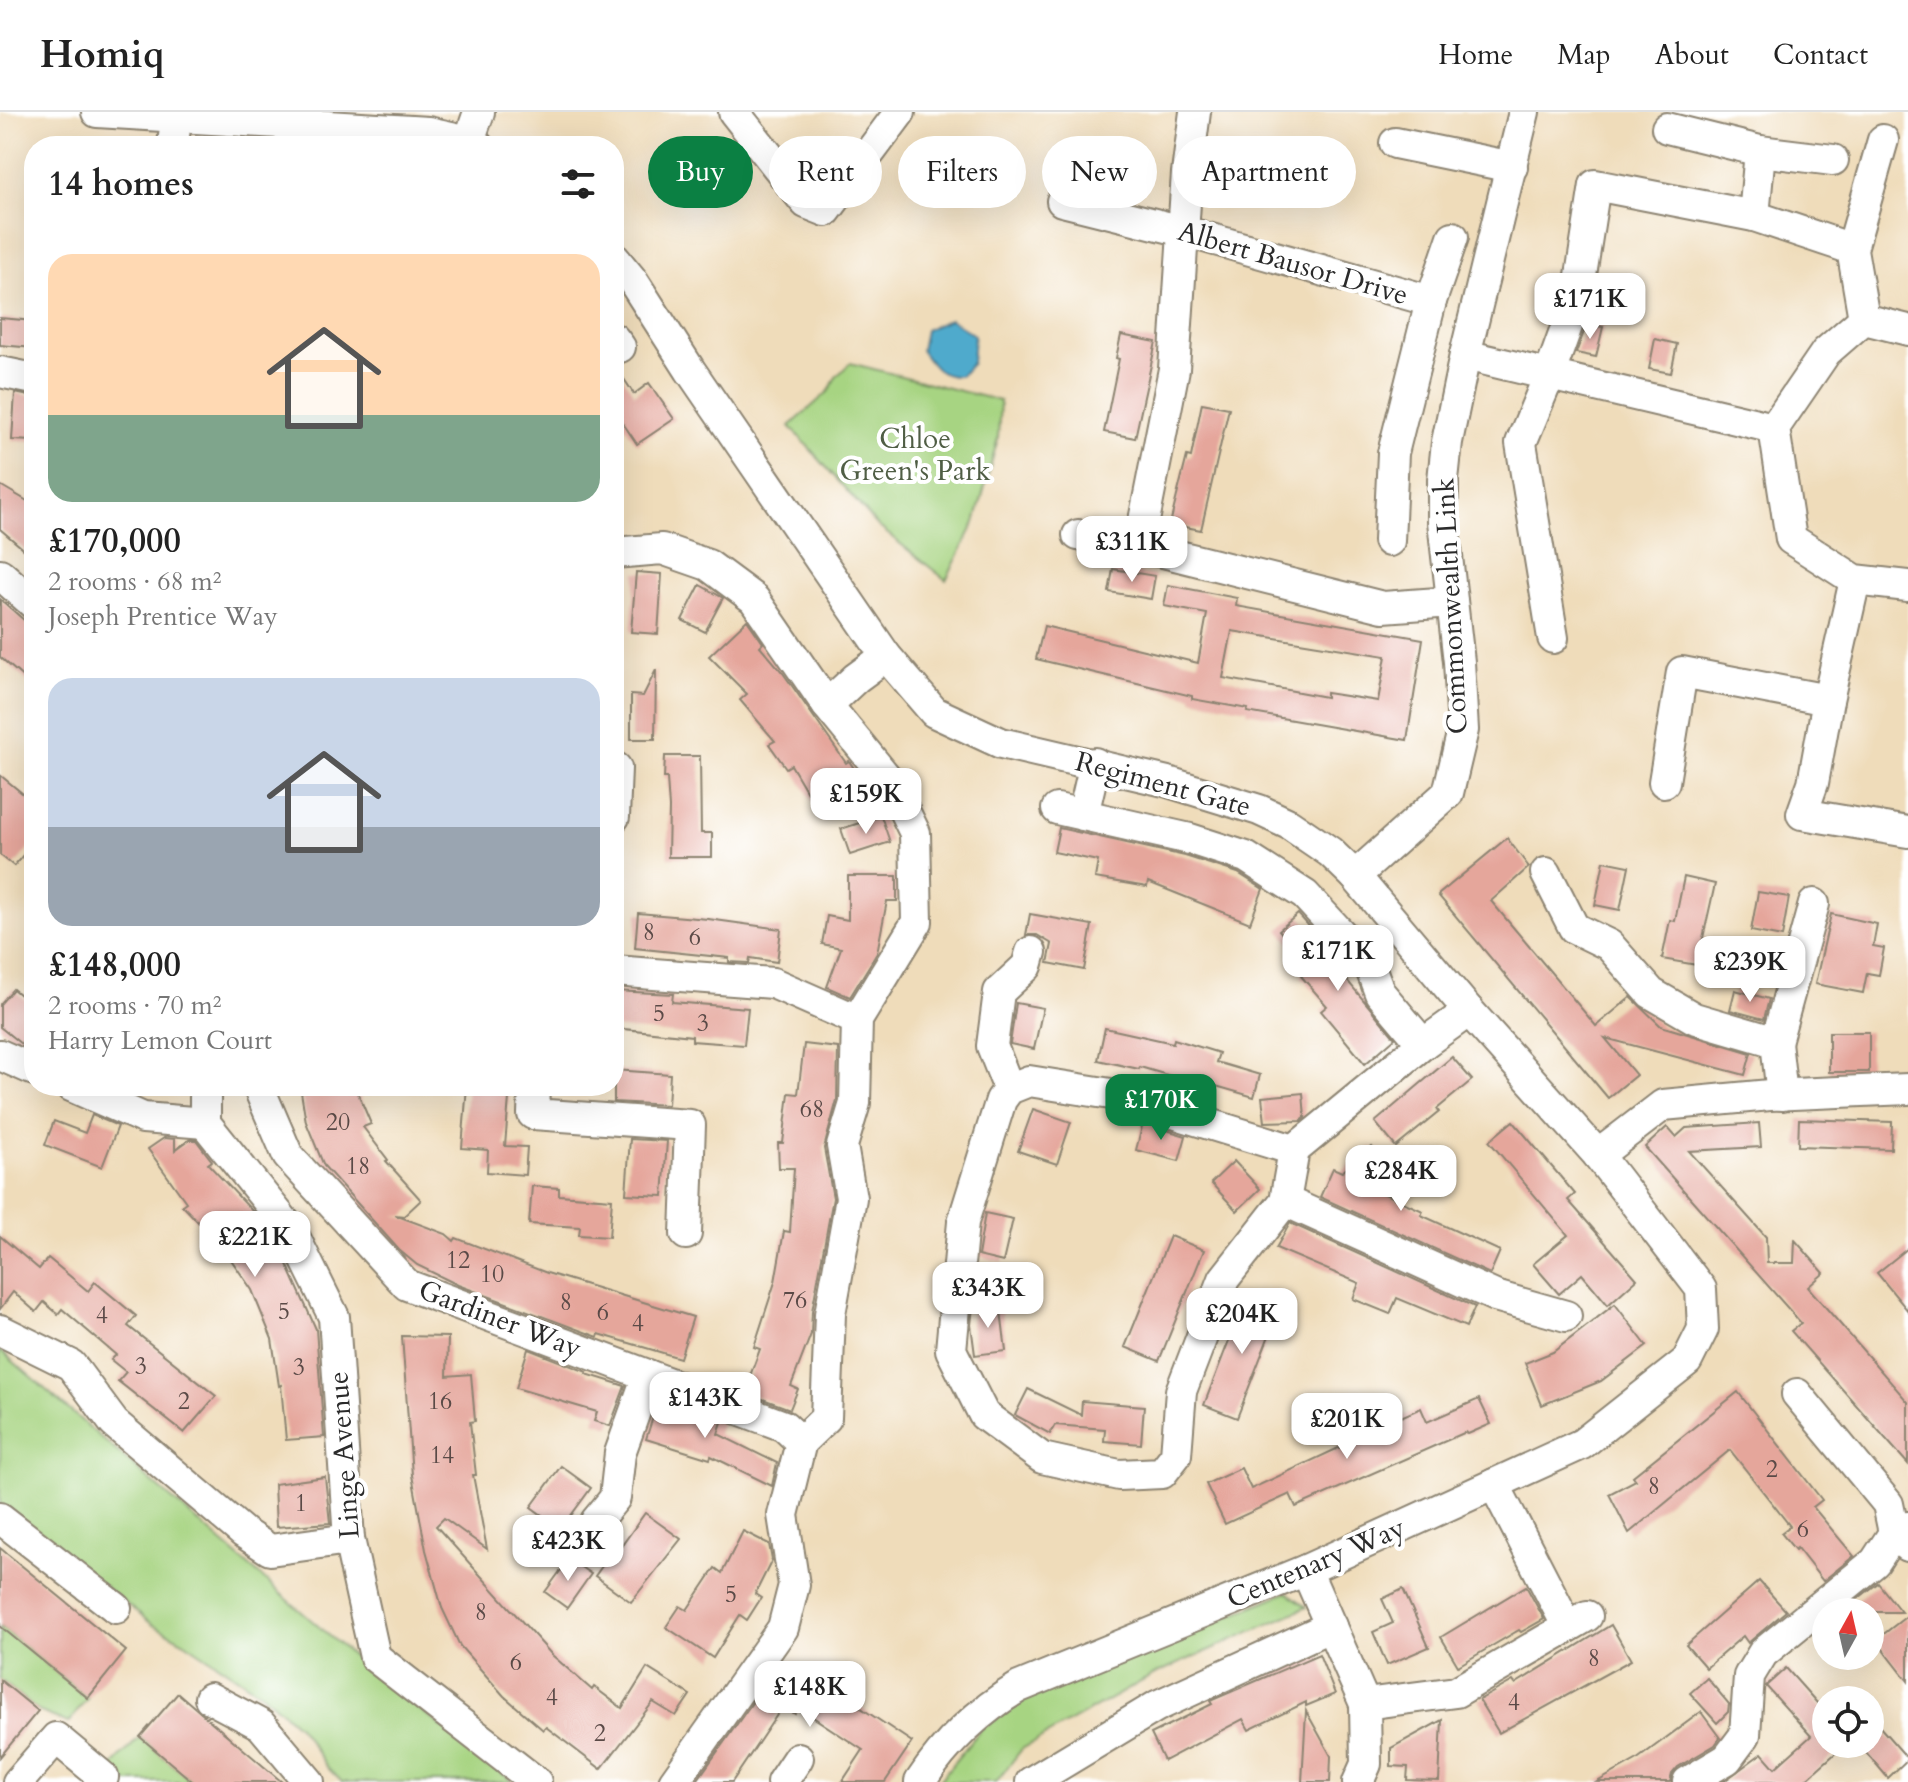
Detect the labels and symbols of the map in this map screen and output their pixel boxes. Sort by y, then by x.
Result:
street label: Albert Bausor Drive [1173,212,1413,314]
pin: £171K [1534,273,1646,341]
park label: Chloe Green's Park [840,420,990,490]
street label: Commonwealth Link [1425,477,1477,735]
pin: £311K [1076,516,1188,584]
street label: Regiment Gate [1071,742,1255,826]
pin: £159K [810,768,922,836]
house number: 8 [643,916,655,949]
house number: 6 [689,921,701,954]
pin: £171K [1282,925,1394,993]
pin: £239K [1694,936,1806,1004]
house number: 5 [653,997,665,1030]
house number: 3 [697,1007,709,1040]
pin: £170K [1105,1074,1217,1142]
house number: 68 [800,1093,824,1126]
house number: 20 [326,1106,350,1139]
pin: £284K [1345,1145,1457,1213]
house number: 18 [346,1150,370,1183]
pin: £221K [199,1211,311,1279]
house number: 12 [446,1244,470,1277]
house number: 10 [480,1258,504,1291]
pin: £343K [932,1262,1044,1330]
street label: Gardiner Way [413,1271,587,1368]
house number: 76 [783,1284,807,1317]
house number: 8 [560,1286,572,1319]
pin: £204K [1186,1288,1298,1356]
house number: 5 [278,1295,290,1328]
house number: 6 [597,1296,609,1329]
house number: 4 [96,1299,108,1332]
house number: 4 [632,1307,644,1340]
house number: 3 [135,1350,147,1383]
house number: 3 [293,1351,305,1384]
street label: Linge Avenue [319,1370,369,1540]
pin: £143K [649,1372,761,1440]
house number: 2 [178,1385,190,1418]
house number: 16 [428,1385,452,1418]
pin: £201K [1291,1393,1403,1461]
house number: 14 [430,1439,454,1472]
house number: 2 [1766,1453,1778,1486]
house number: 8 [1648,1470,1660,1503]
house number: 1 [295,1487,307,1520]
street label: Centenary Way [1221,1508,1411,1618]
house number: 6 [1797,1513,1809,1546]
pin: £423K [512,1515,624,1583]
house number: 5 [725,1578,737,1611]
house number: 8 [475,1596,487,1629]
north arrow [1812,1598,1884,1670]
house number: 8 [1588,1642,1600,1675]
house number: 6 [510,1646,522,1679]
pin: £148K [754,1661,866,1729]
house number: 4 [546,1681,558,1714]
house number: 4 [1508,1686,1520,1719]
house number: 2 [594,1717,606,1750]

